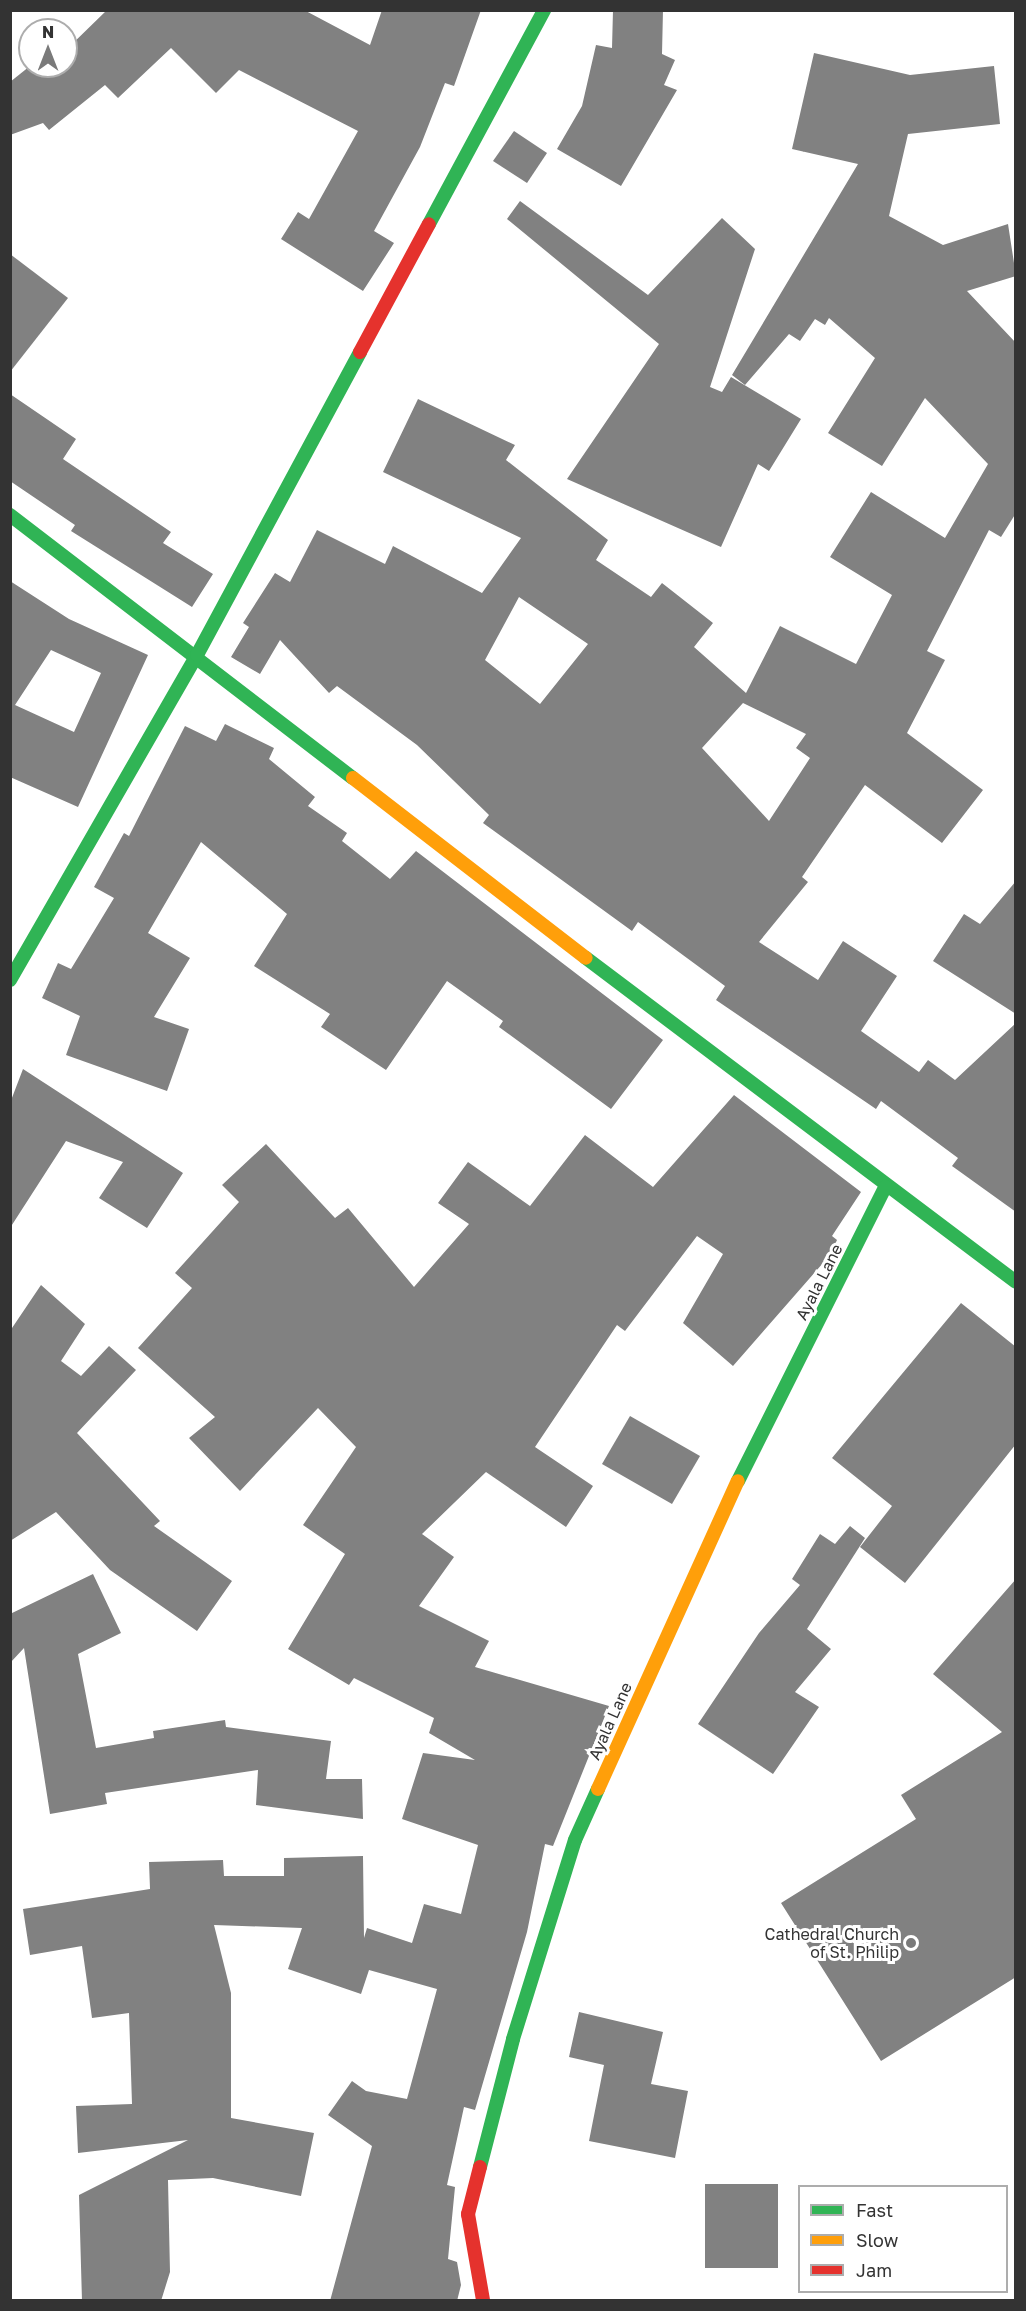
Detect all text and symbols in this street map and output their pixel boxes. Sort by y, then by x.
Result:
north arrow [18,18,78,78]
text: N [42,22,54,42]
street label: Ayala Lane [792,1241,846,1323]
street label: Ayala Lane [584,1679,636,1763]
place label: Cathedral Church of St. Philip [765,1924,899,1962]
marker: Cathedral Church of St. Philip [904,1936,918,1950]
legend [798,2185,1008,2293]
text: Fast [856,2199,893,2221]
text: Slow [856,2229,898,2251]
text: Jam [856,2259,892,2281]

